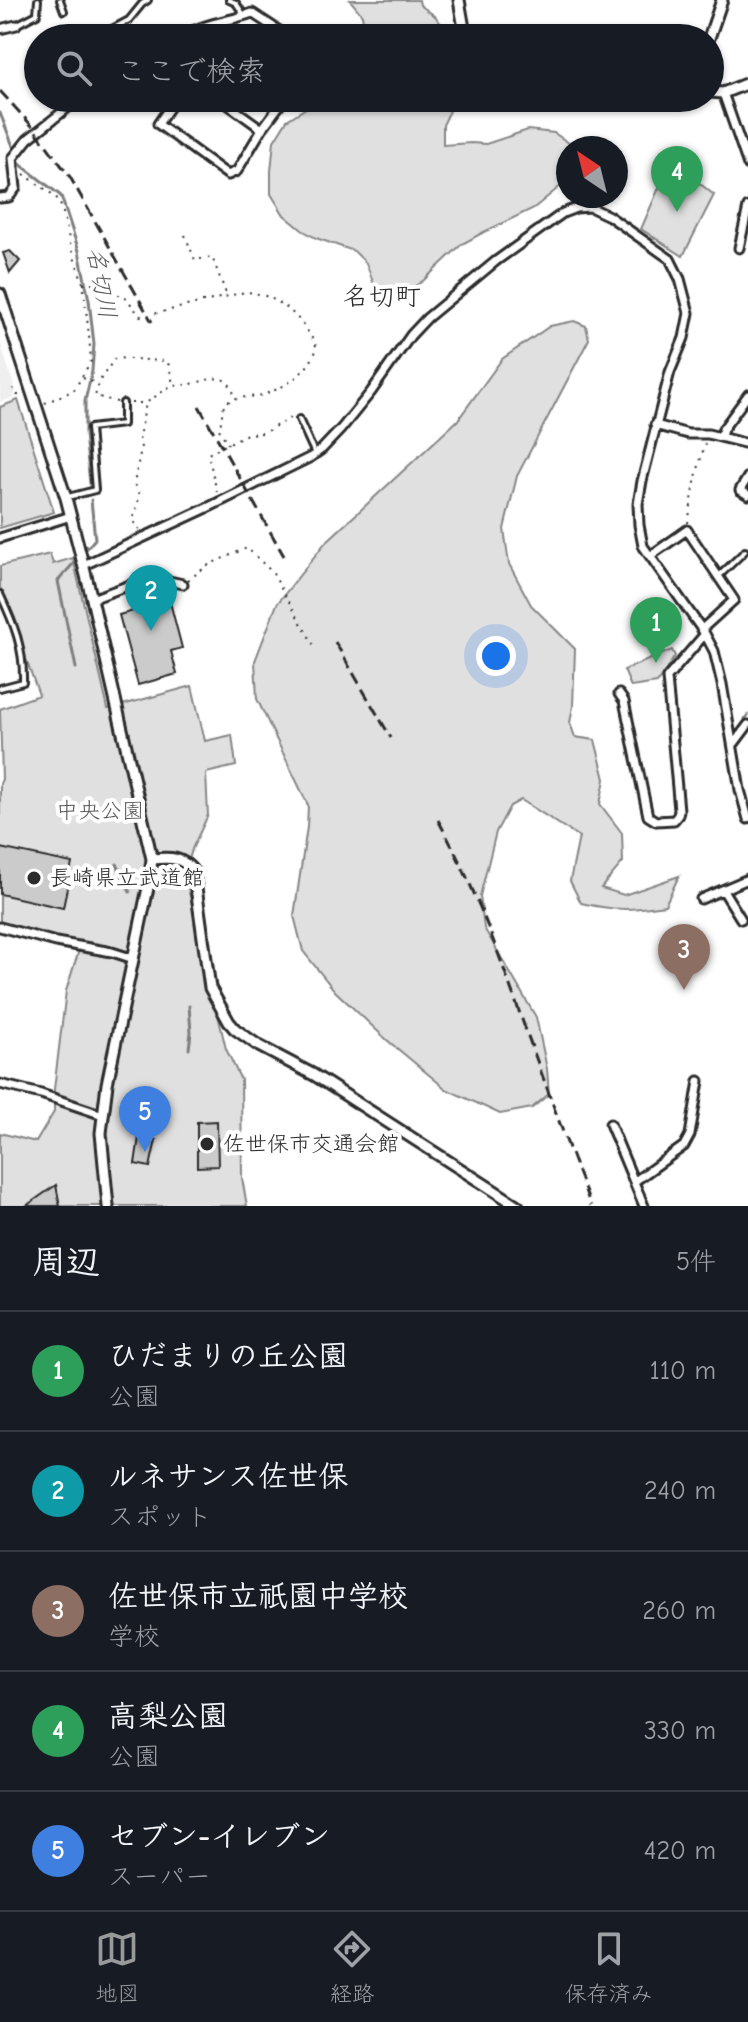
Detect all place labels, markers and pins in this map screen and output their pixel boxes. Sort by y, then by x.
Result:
pin: 4 [651,146,703,212]
pin: 2 [125,565,177,631]
pin: 1 [630,597,682,663]
place label: 長崎県立武道館 [50,865,204,891]
marker: 長崎県立武道館 [25,869,43,887]
pin: 3 [658,924,710,990]
pin: 5 [119,1086,171,1152]
place label: 佐世保市交通会館 [223,1131,399,1157]
marker: 佐世保市交通会館 [198,1135,216,1153]

